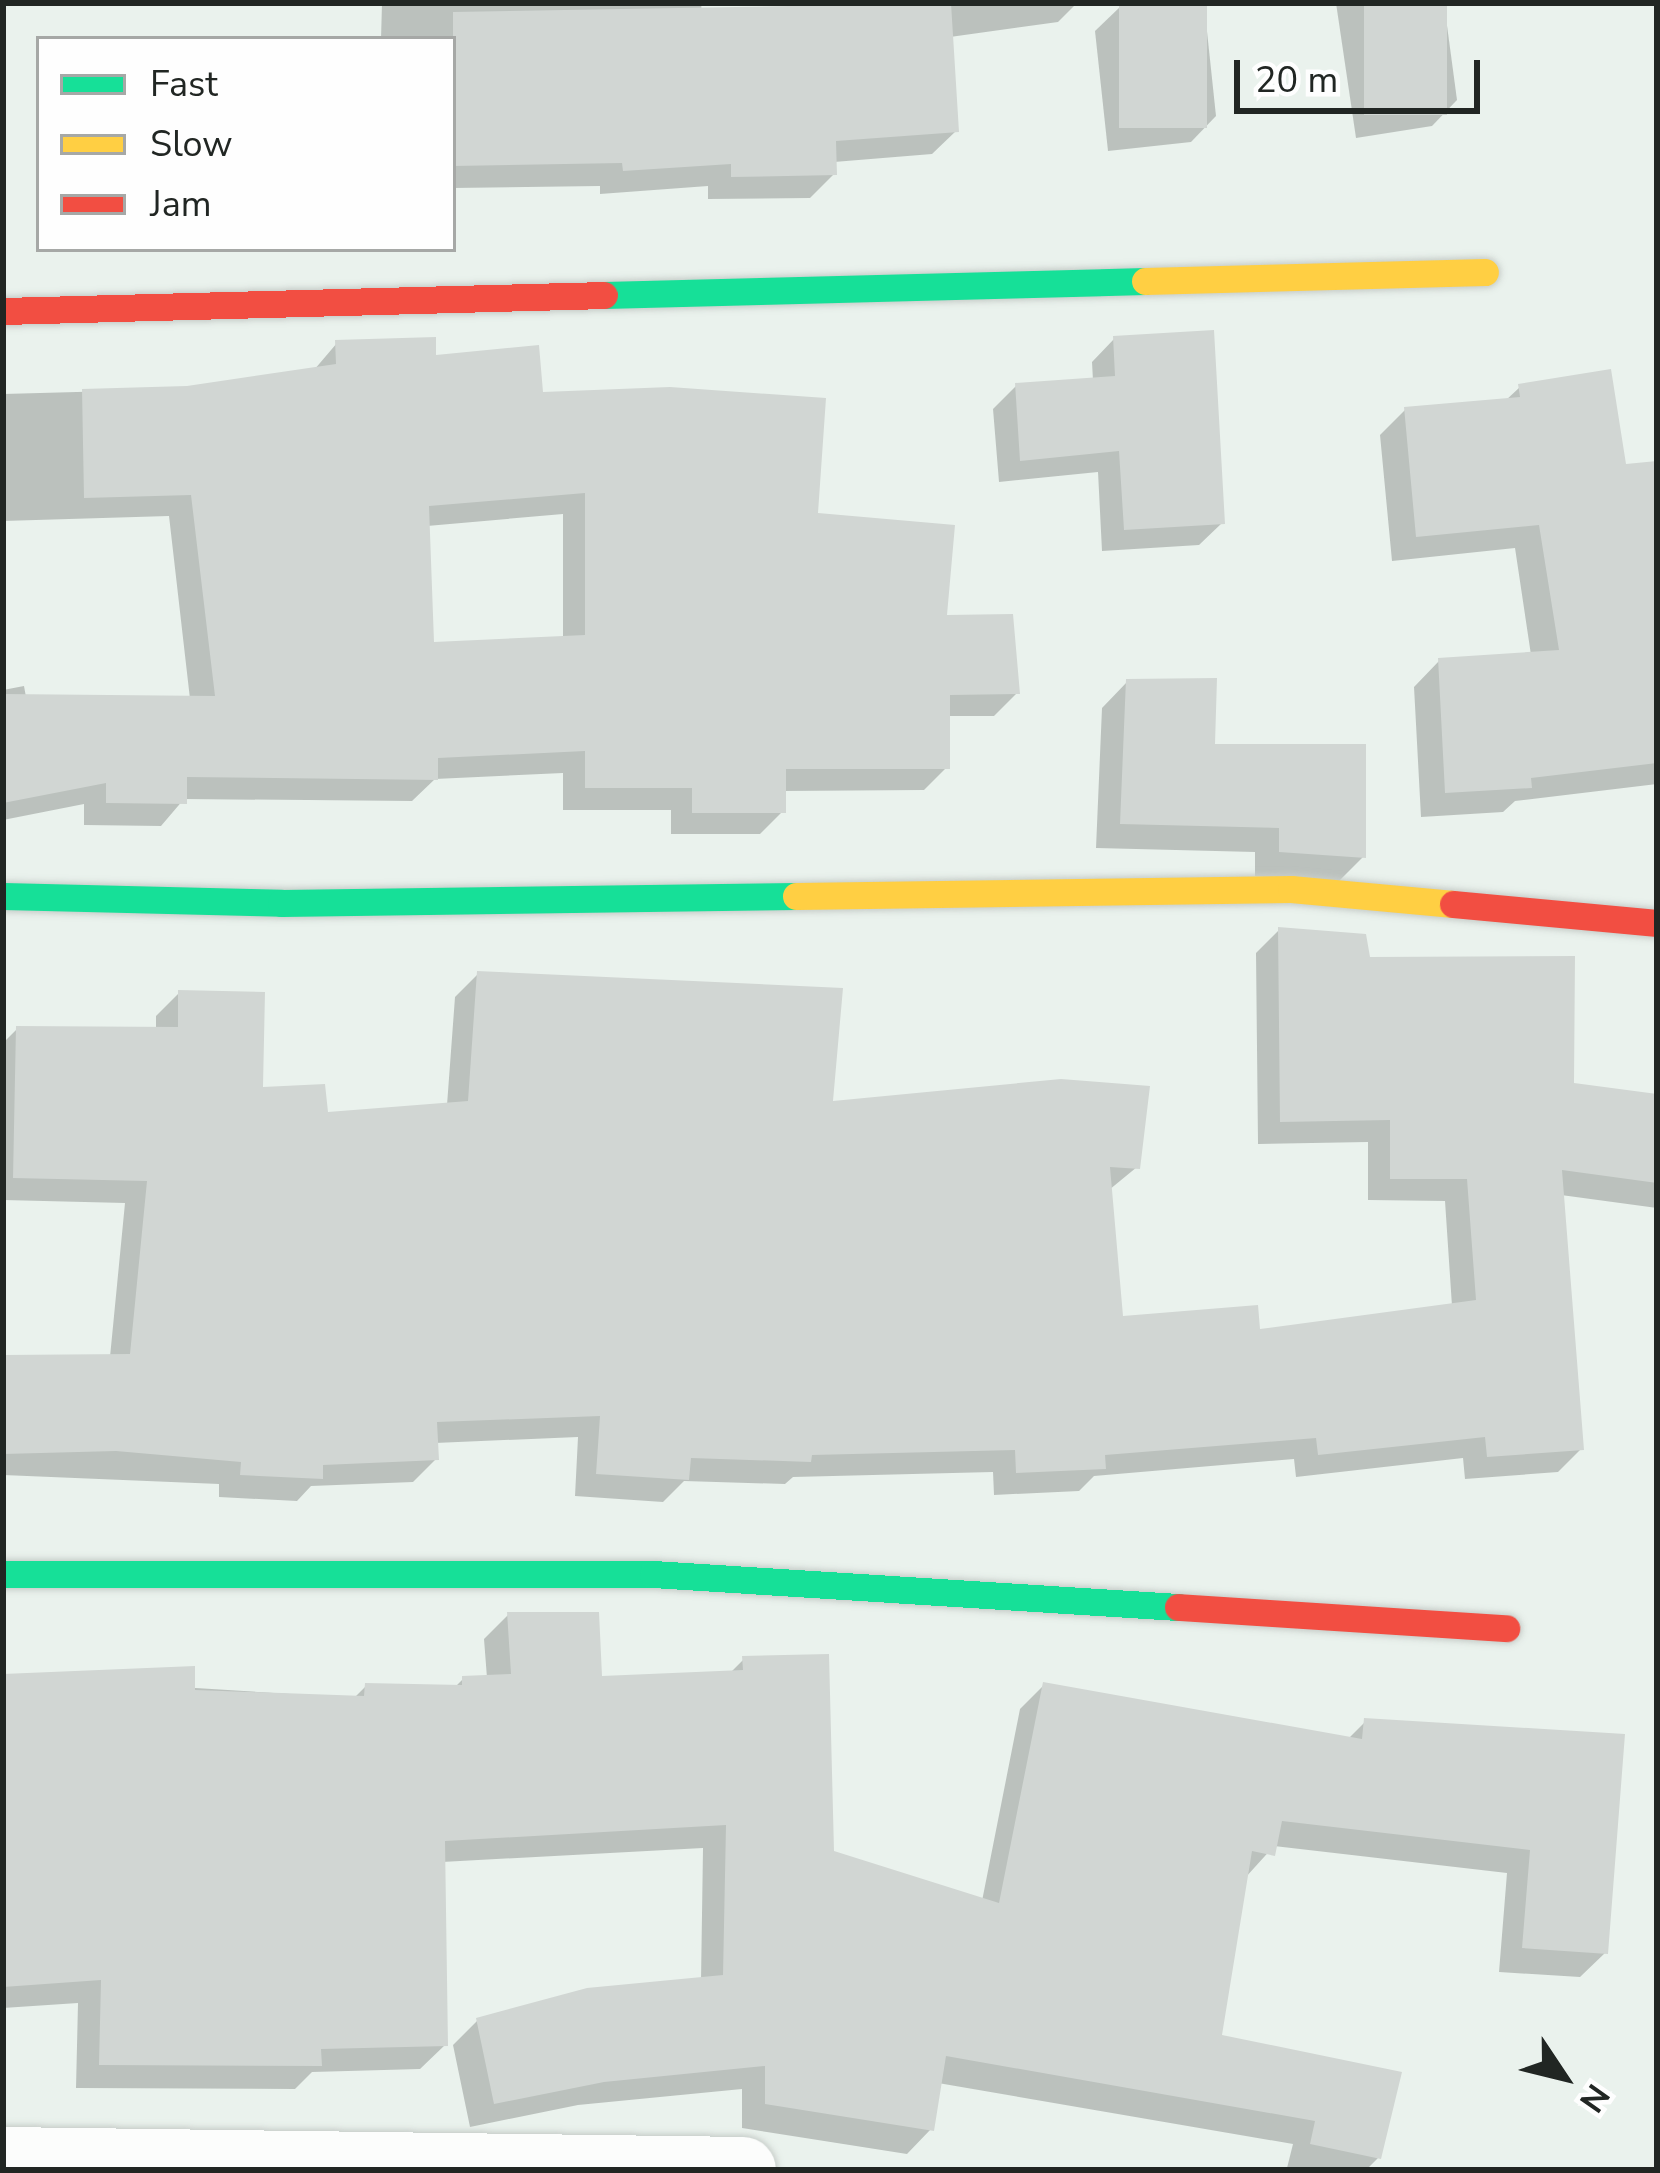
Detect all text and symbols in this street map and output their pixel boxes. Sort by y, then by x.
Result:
legend [36,36,456,252]
scale bar [1240,36,1486,110]
text: 20 m [1255,56,1338,105]
text: Fast [150,60,218,109]
text: Slow [150,120,233,169]
text: Jam [150,180,212,229]
north arrow [1504,2017,1624,2137]
text: N [1568,2075,1619,2121]

